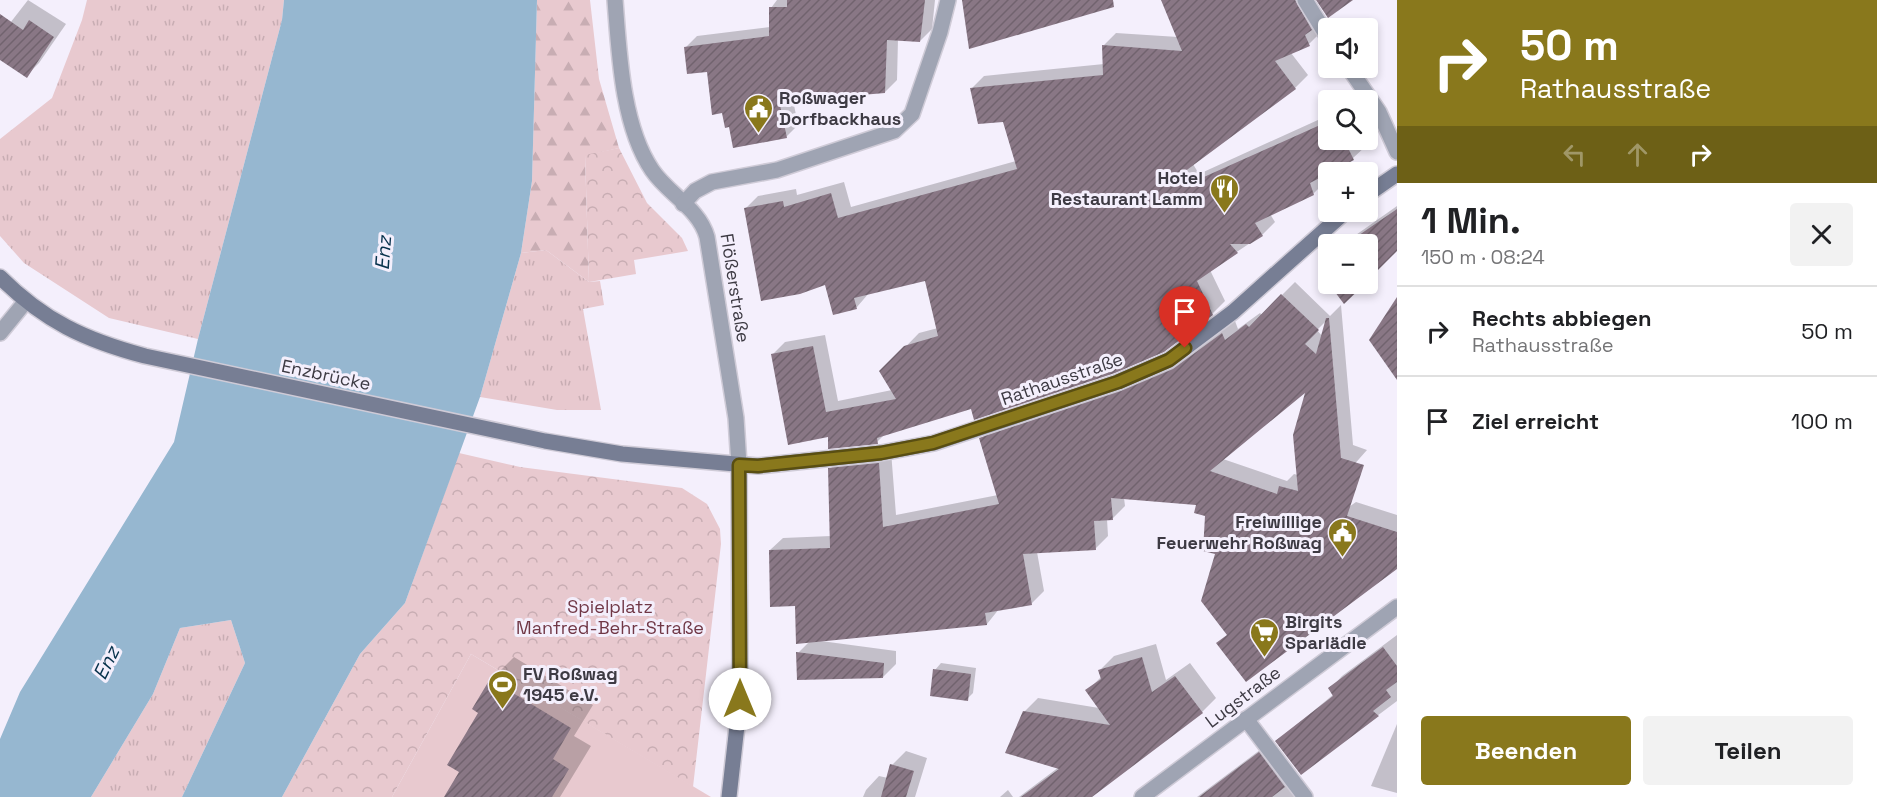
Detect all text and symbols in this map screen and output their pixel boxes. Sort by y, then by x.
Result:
map controls [1318,18,1378,294]
button: sound [1318,18,1378,78]
text: 50 m [1520,19,1619,72]
icon: right [1421,24,1499,102]
text: Rathausstraße [1520,71,1711,106]
place label: Roßwager Dorfbackhaus [779,86,901,130]
button: search [1318,90,1378,150]
public building icon: Roßwager Dorfbackhaus [742,92,774,134]
icon: left [1558,138,1591,171]
icon: ahead [1621,138,1654,171]
icon: right [1684,138,1717,171]
button: + [1318,162,1378,222]
place label: Hotel Restaurant Lamm [1051,166,1203,210]
restaurant icon: Hotel Restaurant Lamm [1208,172,1240,214]
text: 1 Min. [1421,198,1521,244]
button: close [1790,203,1853,266]
street label: Flößerstraße [716,232,755,344]
water label: Enz [369,234,397,271]
button: − [1318,234,1378,294]
text: 150 m · 08:24 [1421,244,1545,270]
pin [1159,286,1210,348]
icon: arrive [1168,295,1201,328]
text: Rechts abbiegen [1472,304,1652,332]
icon: right [1421,315,1454,348]
text: 50 m [1801,317,1853,345]
text: Rathausstraße [1472,332,1614,358]
street label: Rathausstraße [998,347,1126,410]
street label: Enzbrücke [279,354,373,395]
icon: arrive [1421,405,1454,438]
text: Ziel erreicht [1472,407,1599,435]
text: 100 m [1791,407,1853,435]
place label: Freiwillige Feuerwehr Roßwag [1157,510,1322,554]
public building icon: Freiwillige Feuerwehr Roßwag [1327,516,1359,558]
park label: Spielplatz Manfred-Behr-Straße [516,595,704,639]
place label: Birgits Sparlädle [1285,610,1367,654]
supermarket icon: Birgits Sparlädle [1248,616,1280,658]
water label: Enz [87,641,126,684]
street label: Lugstraße [1200,661,1285,732]
place label: FV Roßwag 1945 e.V. [523,662,618,706]
position arrow [708,667,772,731]
sports icon: FV Roßwag 1945 e.V. [486,668,518,710]
button: Beenden [1421,716,1631,785]
button: Teilen [1643,716,1853,785]

